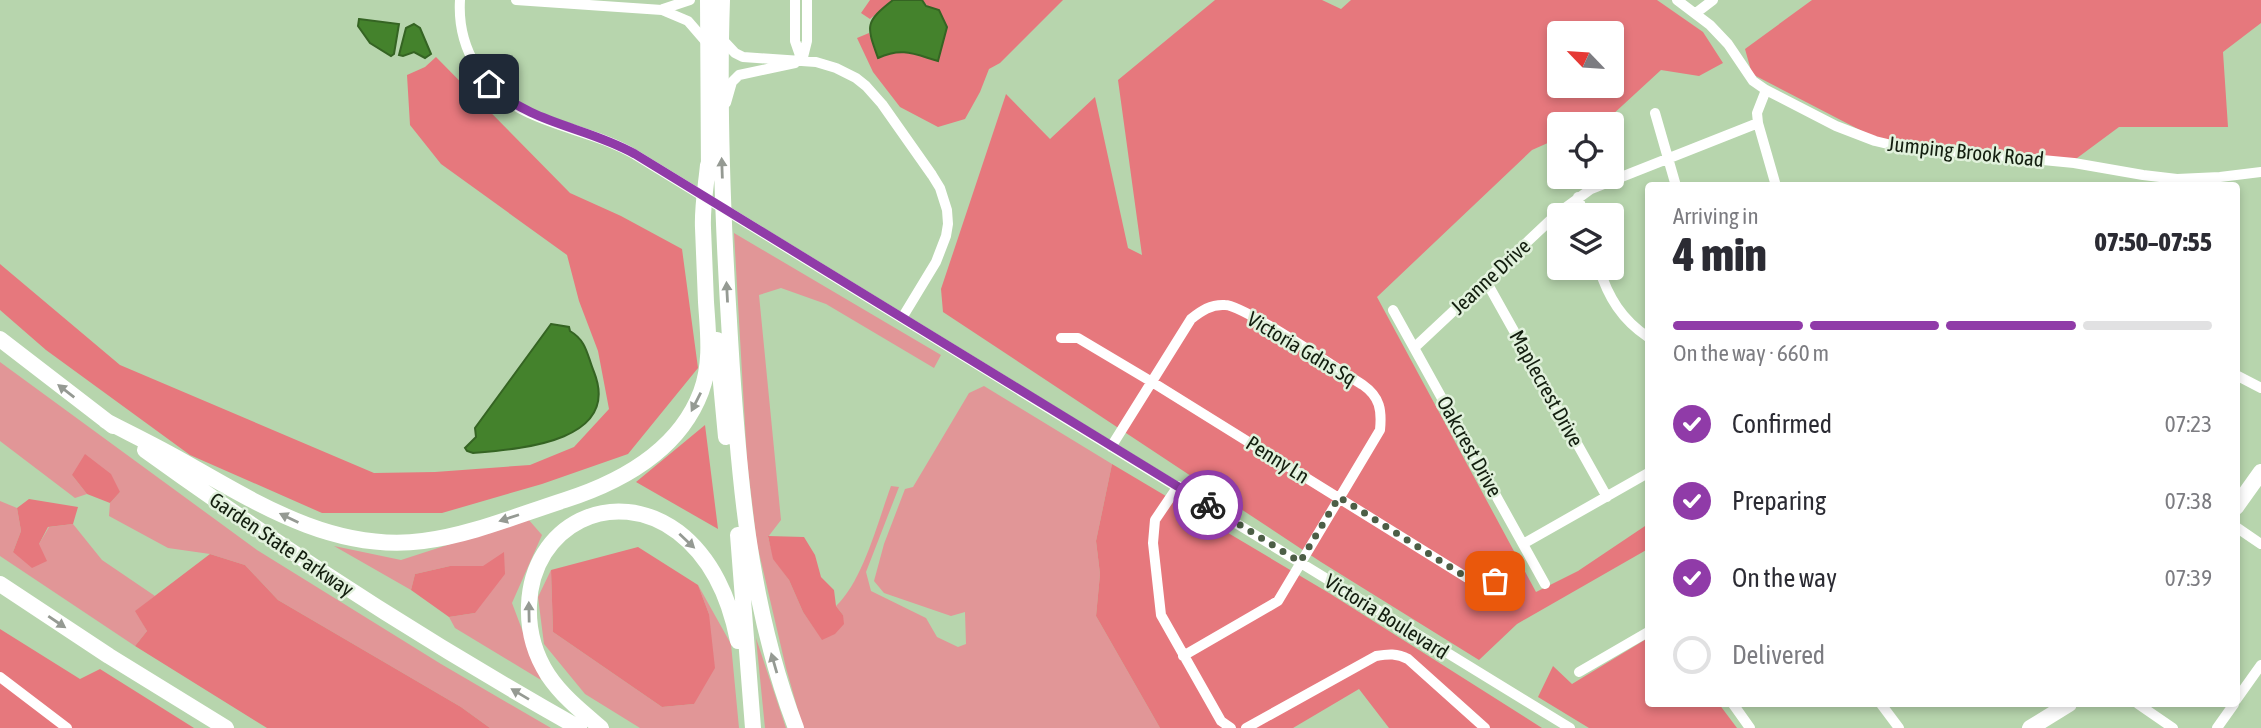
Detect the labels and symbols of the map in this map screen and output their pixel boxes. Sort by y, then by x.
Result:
north arrow [1547,21,1624,98]
pin [459,54,519,114]
street label: Jumping Brook Road [1887,131,2045,171]
one-way arrow [717,156,728,178]
street label: Jeanne Drive [1445,233,1535,319]
one-way arrow [722,281,733,303]
street label: Victoria Gdns Sq [1243,306,1361,390]
street label: Maplecrest Drive [1505,326,1589,450]
one-way arrow [58,383,76,398]
street label: Oakcrest Drive [1432,391,1508,501]
one-way arrow [690,392,701,412]
street label: Penny Ln [1242,430,1314,488]
courier [1173,470,1243,540]
street label: Garden State Parkway [206,487,359,601]
one-way arrow [279,512,299,523]
one-way arrow [498,514,519,524]
one-way arrow [678,533,696,549]
pin [1465,551,1525,611]
street label: Victoria Boulevard [1321,568,1453,664]
one-way arrow [523,601,535,623]
one-way arrow [48,615,66,629]
one-way arrow [769,652,779,673]
one-way arrow [511,688,530,700]

